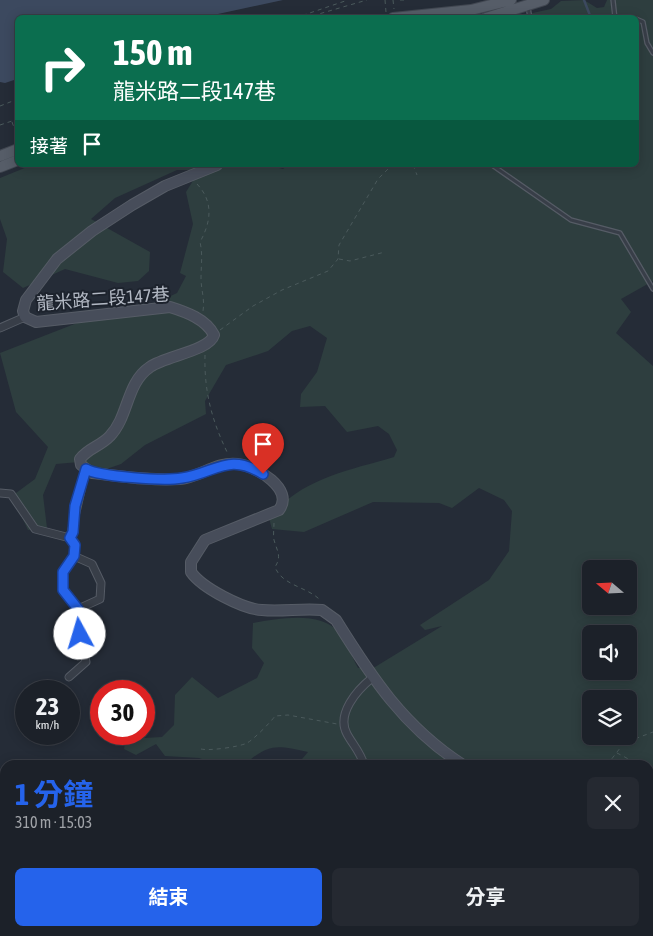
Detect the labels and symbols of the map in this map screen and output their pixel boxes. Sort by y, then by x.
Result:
street label: 龍米路二段147巷 [36,283,170,314]
pin [242,423,284,474]
north arrow [582,560,638,615]
position arrow [53,607,105,659]
speed limit sign: 30 [90,680,155,745]

